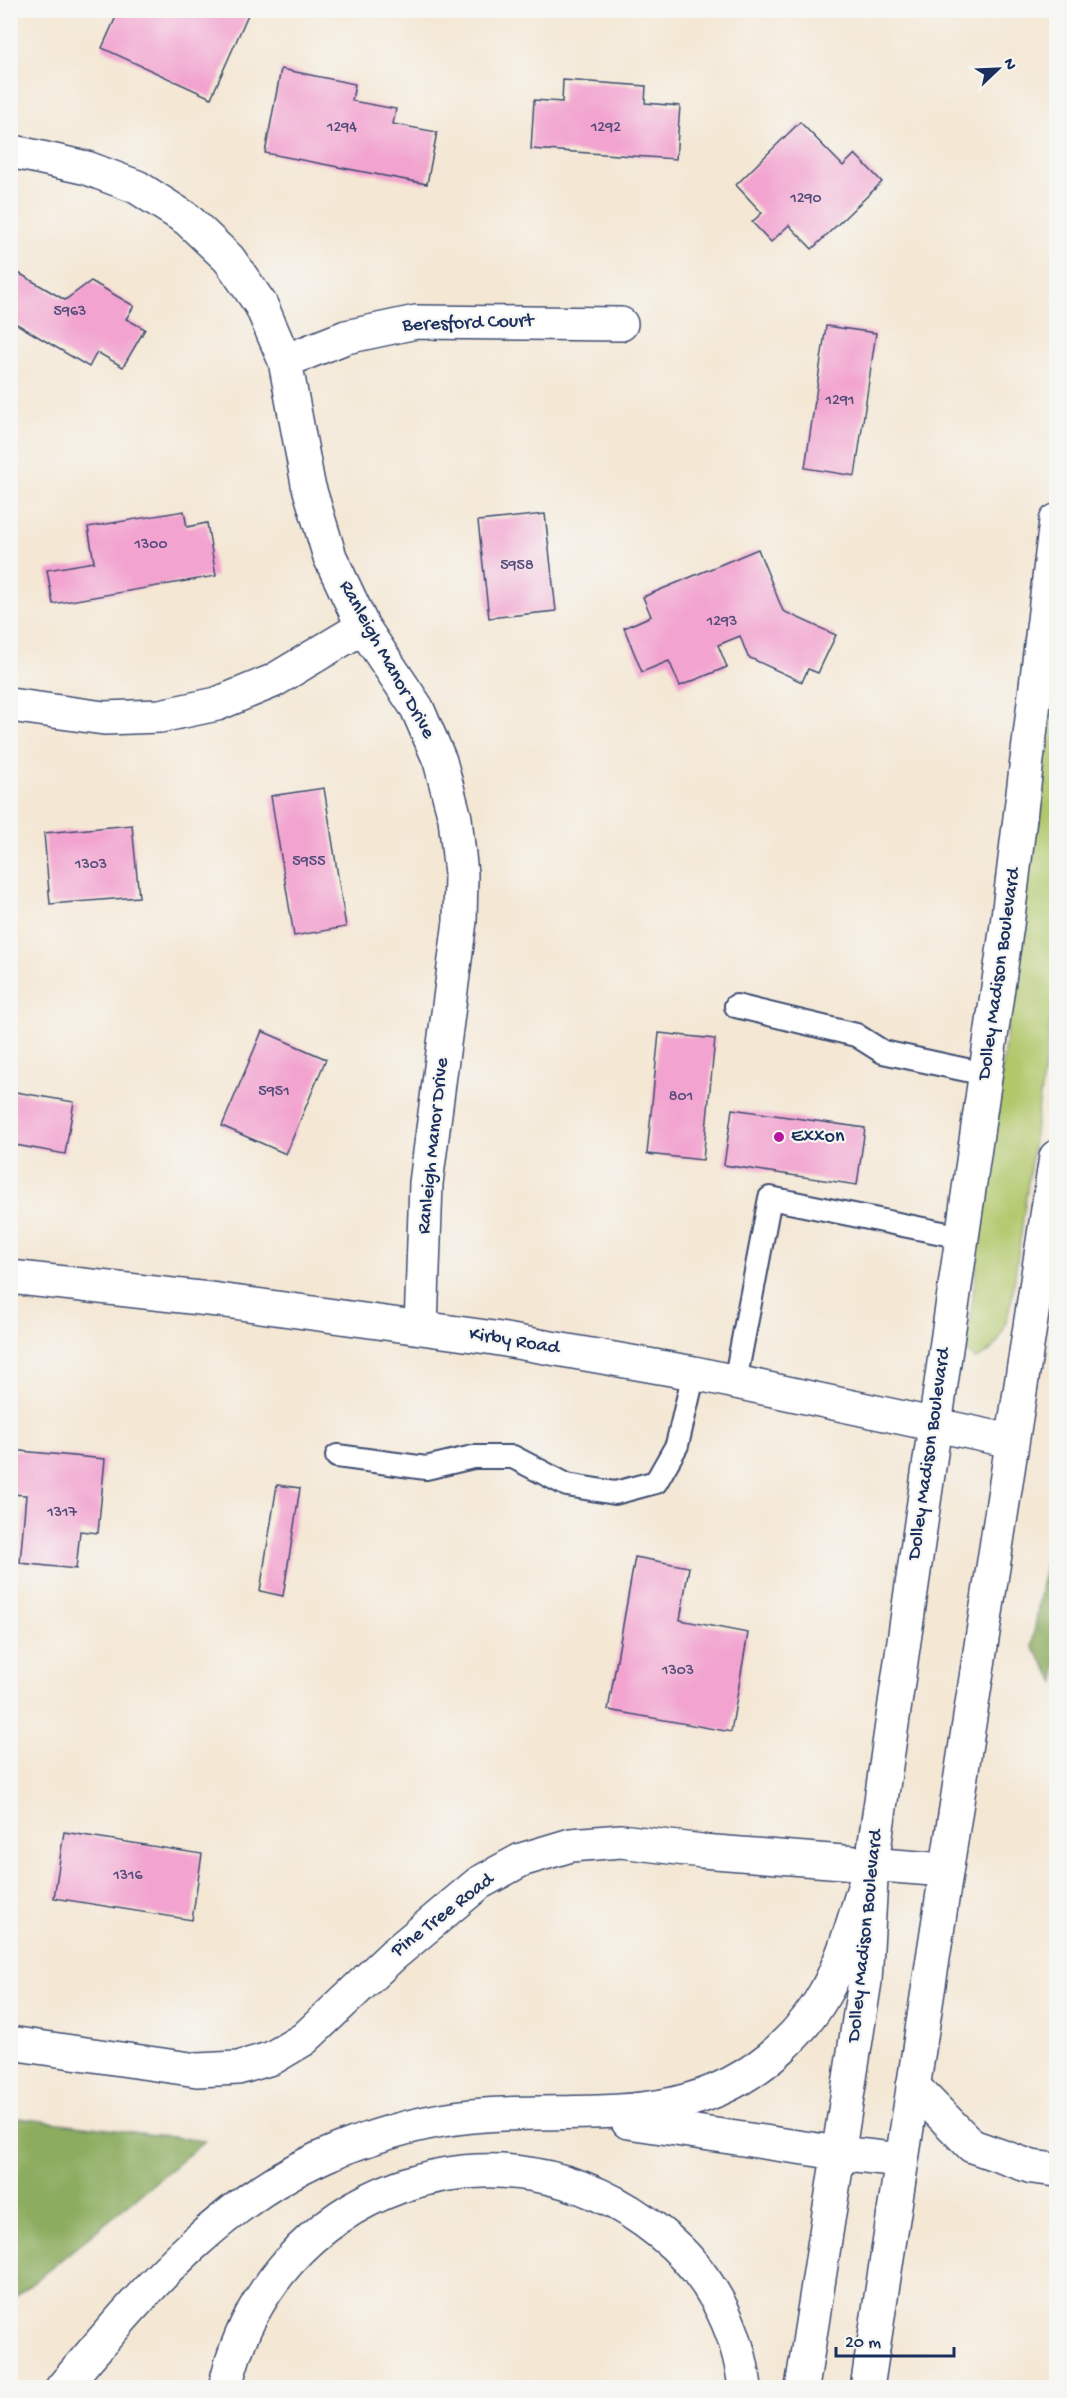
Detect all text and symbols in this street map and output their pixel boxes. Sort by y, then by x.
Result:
north arrow [968,39,1028,99]
text: N [998,56,1020,74]
house number: 1294 [326,119,357,138]
house number: 1292 [590,119,621,138]
house number: 1290 [789,190,822,209]
house number: 5963 [54,303,86,322]
street label: Beresford Court [401,310,536,338]
house number: 1291 [825,392,854,411]
house number: 1300 [134,536,167,555]
house number: 5958 [500,557,534,576]
street label: Ranleigh Manor Drive [333,577,439,744]
house number: 1293 [706,613,737,632]
house number: 5955 [292,853,326,872]
house number: 1303 [74,856,107,875]
street label: Dolley Madison Boulevard [973,864,1027,1083]
street label: Ranleigh Manor Drive [413,1056,455,1235]
house number: 5951 [258,1083,290,1102]
house number: 801 [669,1088,693,1107]
place label: Exxon [791,1126,845,1149]
marker: Exxon [772,1130,786,1144]
street label: Kirby Road [467,1324,563,1361]
street label: Dolley Madison Boulevard [903,1344,957,1563]
house number: 1317 [46,1504,77,1523]
house number: 1303 [661,1662,694,1681]
street label: Dolley Madison Boulevard [843,1826,889,2045]
house number: 1316 [112,1867,144,1886]
street label: Pine Tree Road [386,1867,501,1964]
scale bar [836,2320,954,2358]
text: 20 m [845,2333,881,2354]

